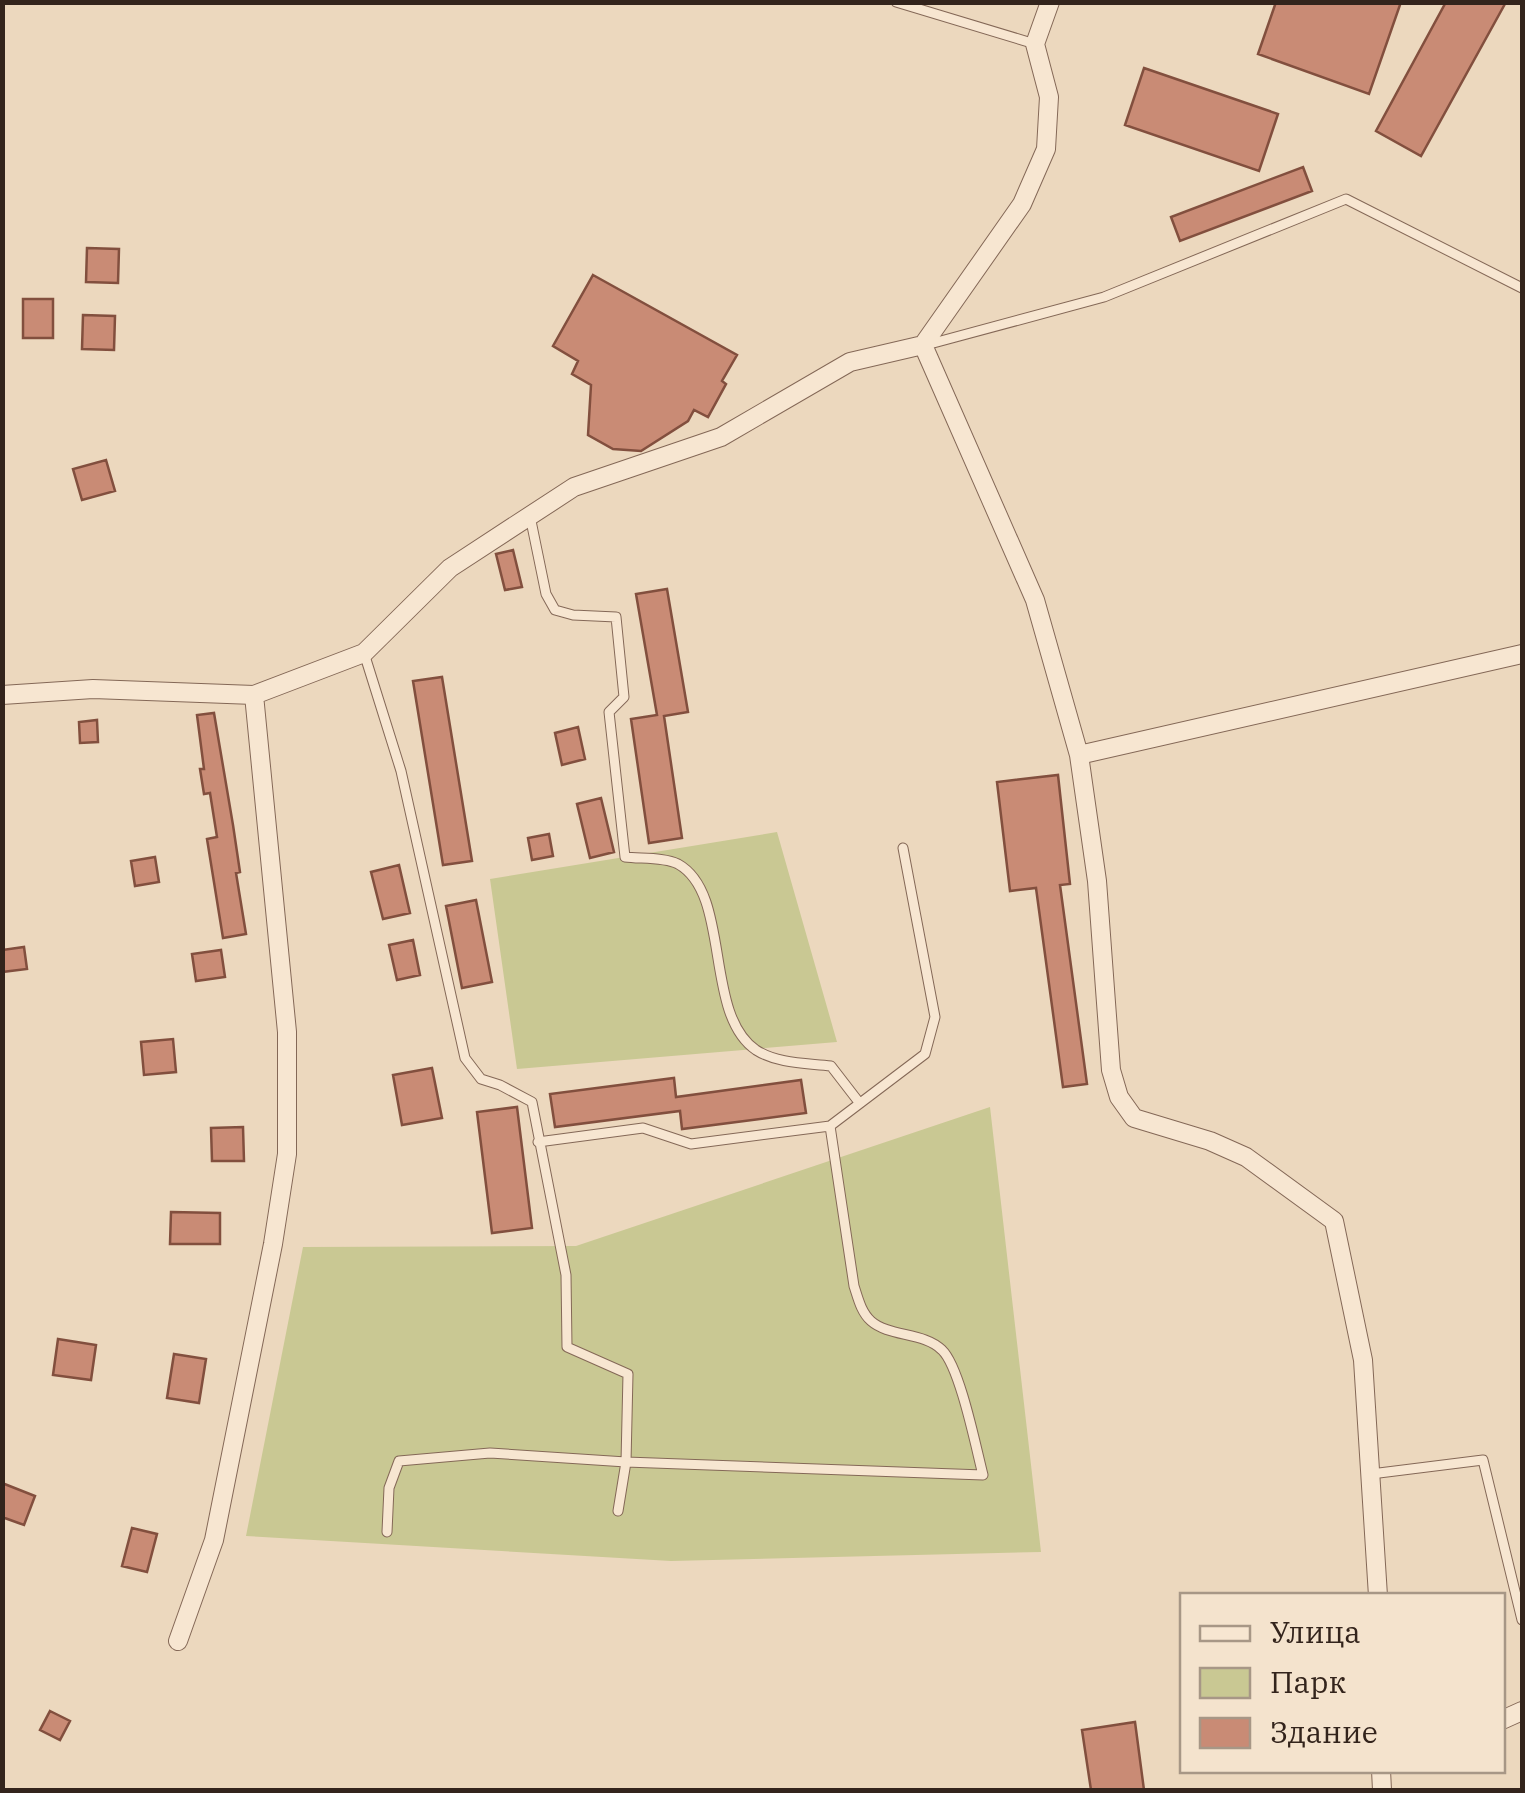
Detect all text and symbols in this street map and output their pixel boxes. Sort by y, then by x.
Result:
legend [1180,1593,1505,1773]
text: Улица [1270,1612,1361,1651]
text: Парк [1270,1662,1346,1701]
text: Здание [1270,1712,1378,1751]

